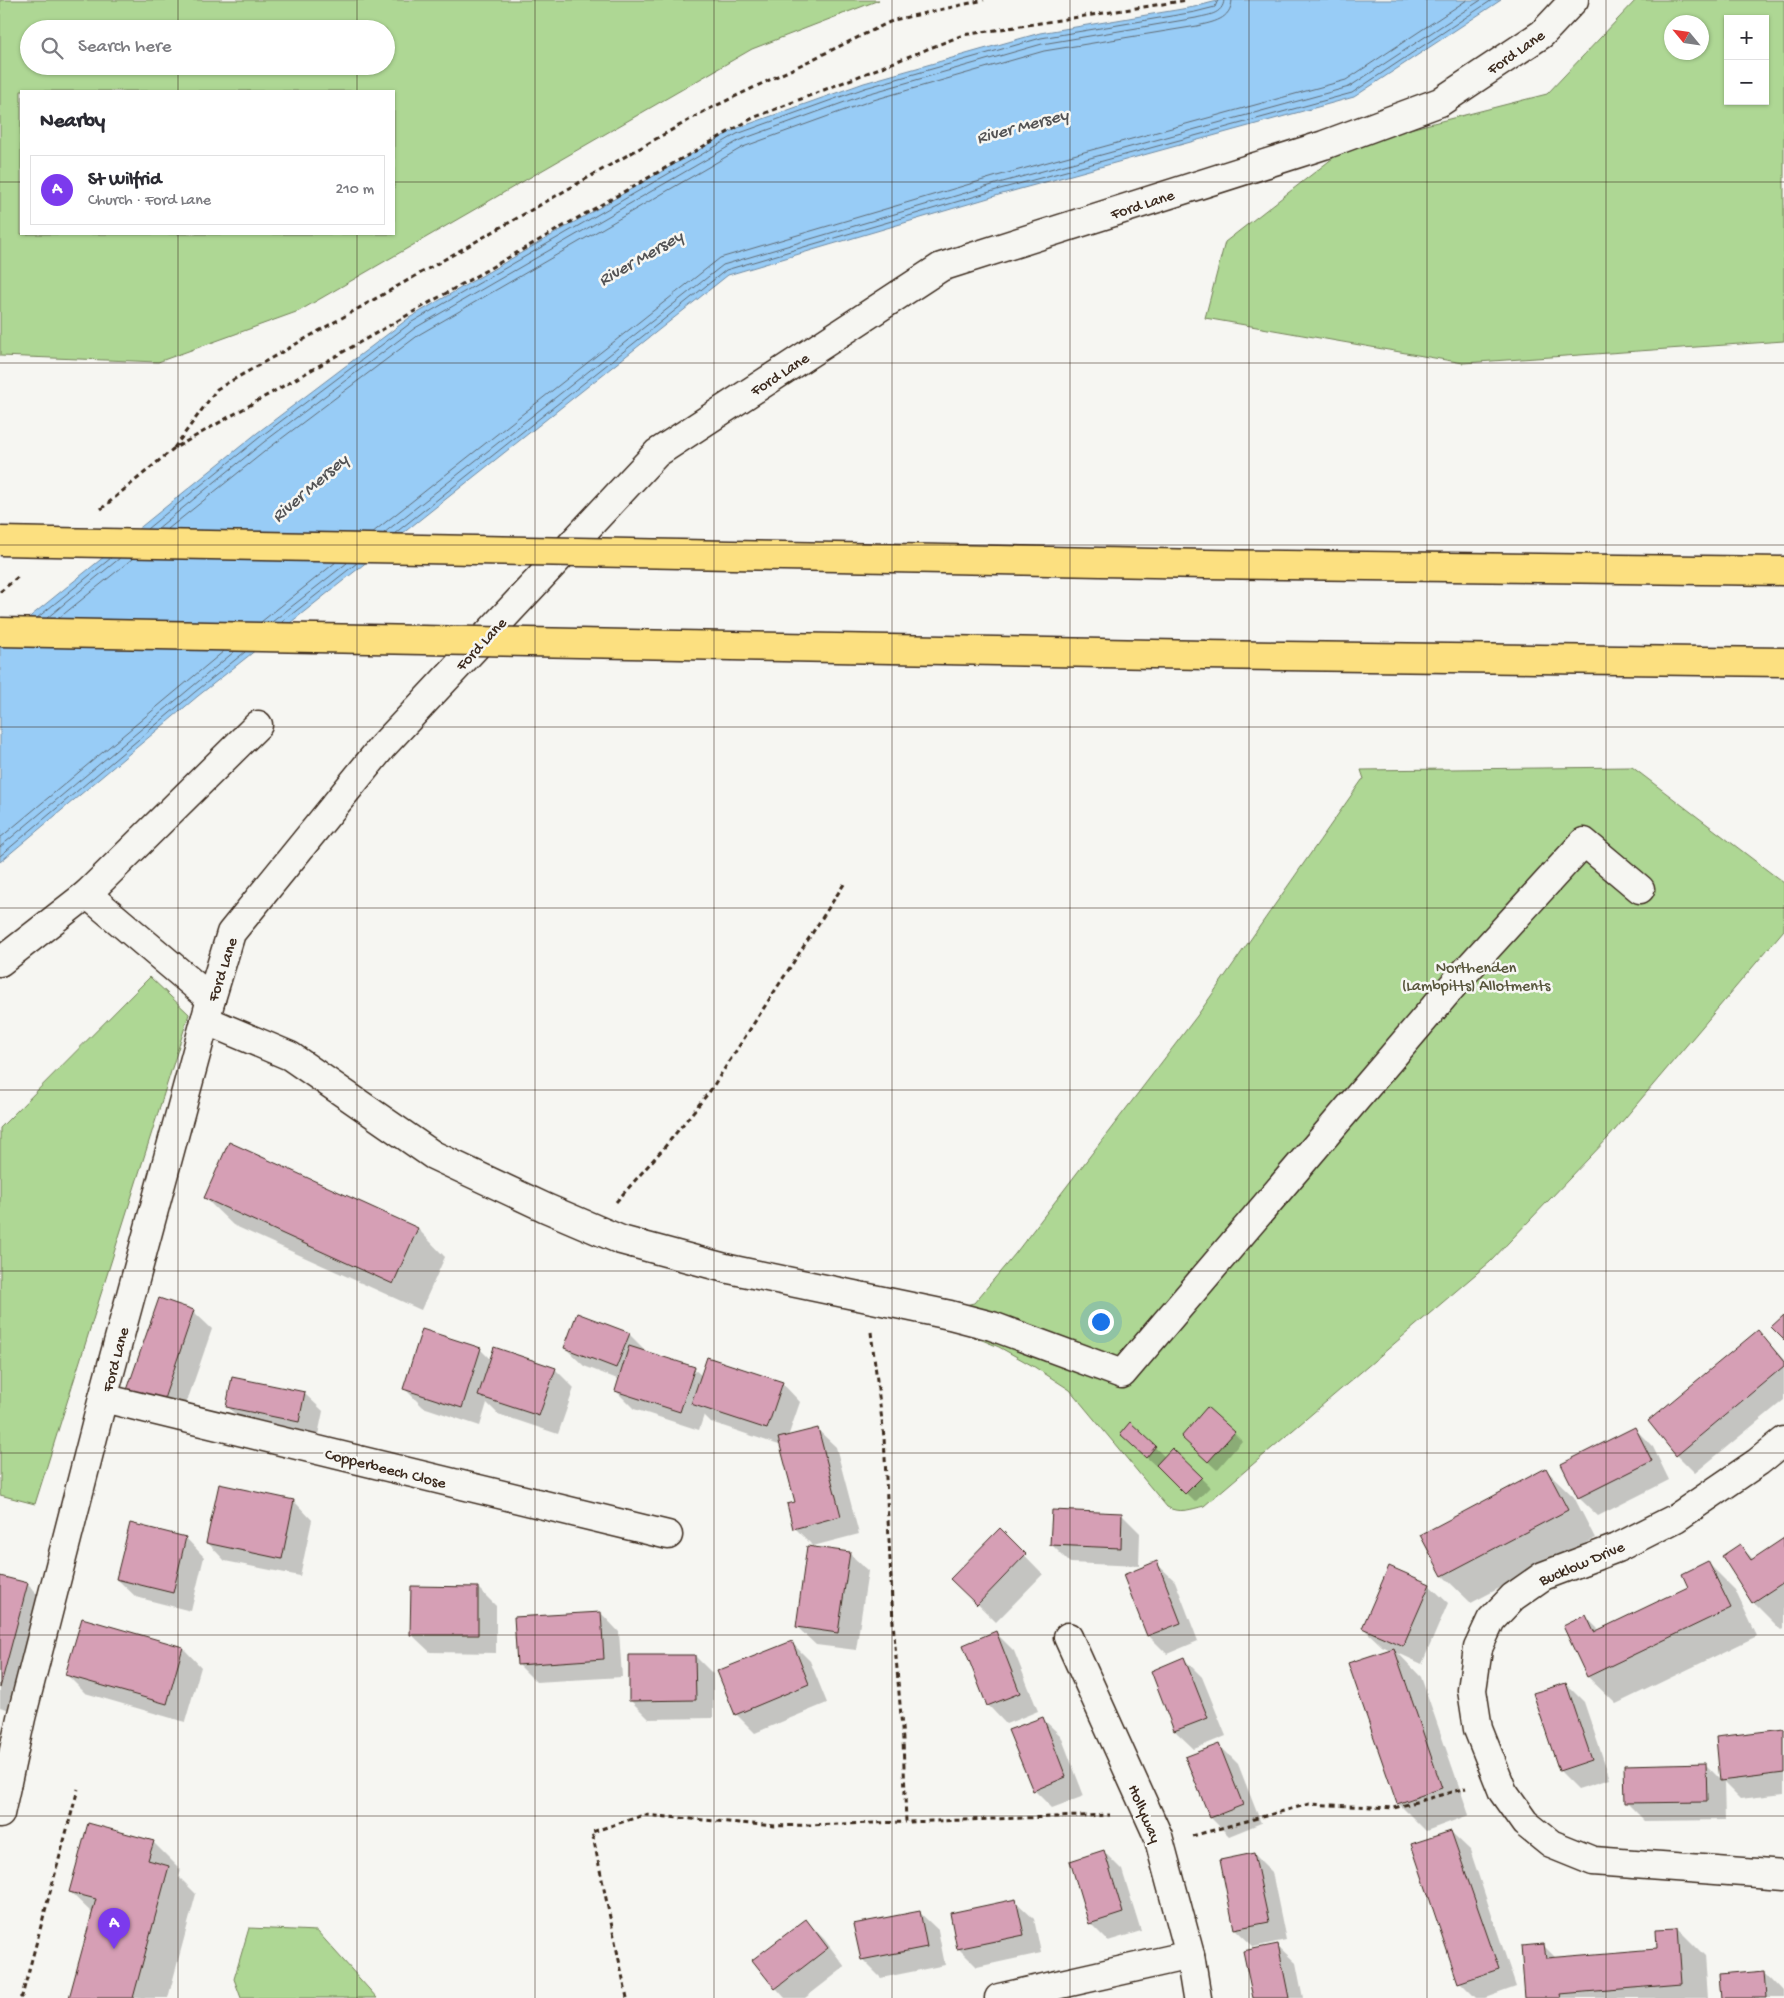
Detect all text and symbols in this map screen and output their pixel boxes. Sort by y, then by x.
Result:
north arrow [1664,15,1709,60]
map controls [1724,15,1769,105]
button: + [1724,15,1769,60]
search box [20,20,395,75]
street label: Ford Lane [1484,27,1550,81]
icon: search [38,34,66,62]
text: Search here [78,36,172,59]
button: − [1724,60,1769,105]
water label: River Mersey [974,105,1072,150]
text: Nearby [40,110,105,135]
text: St Wilfrid [88,169,161,192]
text: A [52,181,62,200]
text: 210 m [335,181,374,200]
street label: Ford Lane [1108,187,1178,226]
text: Church · Ford Lane [88,192,211,211]
water label: River Mersey [595,226,688,292]
street label: Ford Lane [747,350,814,402]
water label: River Mersey [268,449,354,528]
street label: Ford Lane [452,614,512,677]
street label: Ford Lane [205,935,244,1005]
park label: Northenden (Lambpitts) Allotments [1402,960,1551,997]
your location [1088,1309,1114,1335]
street label: Ford Lane [99,1325,135,1395]
street label: Copperbeech Close [323,1446,448,1495]
street label: Bucklow Drive [1536,1538,1629,1592]
street label: Hollyway [1122,1782,1164,1847]
pin: A [98,1908,130,1949]

